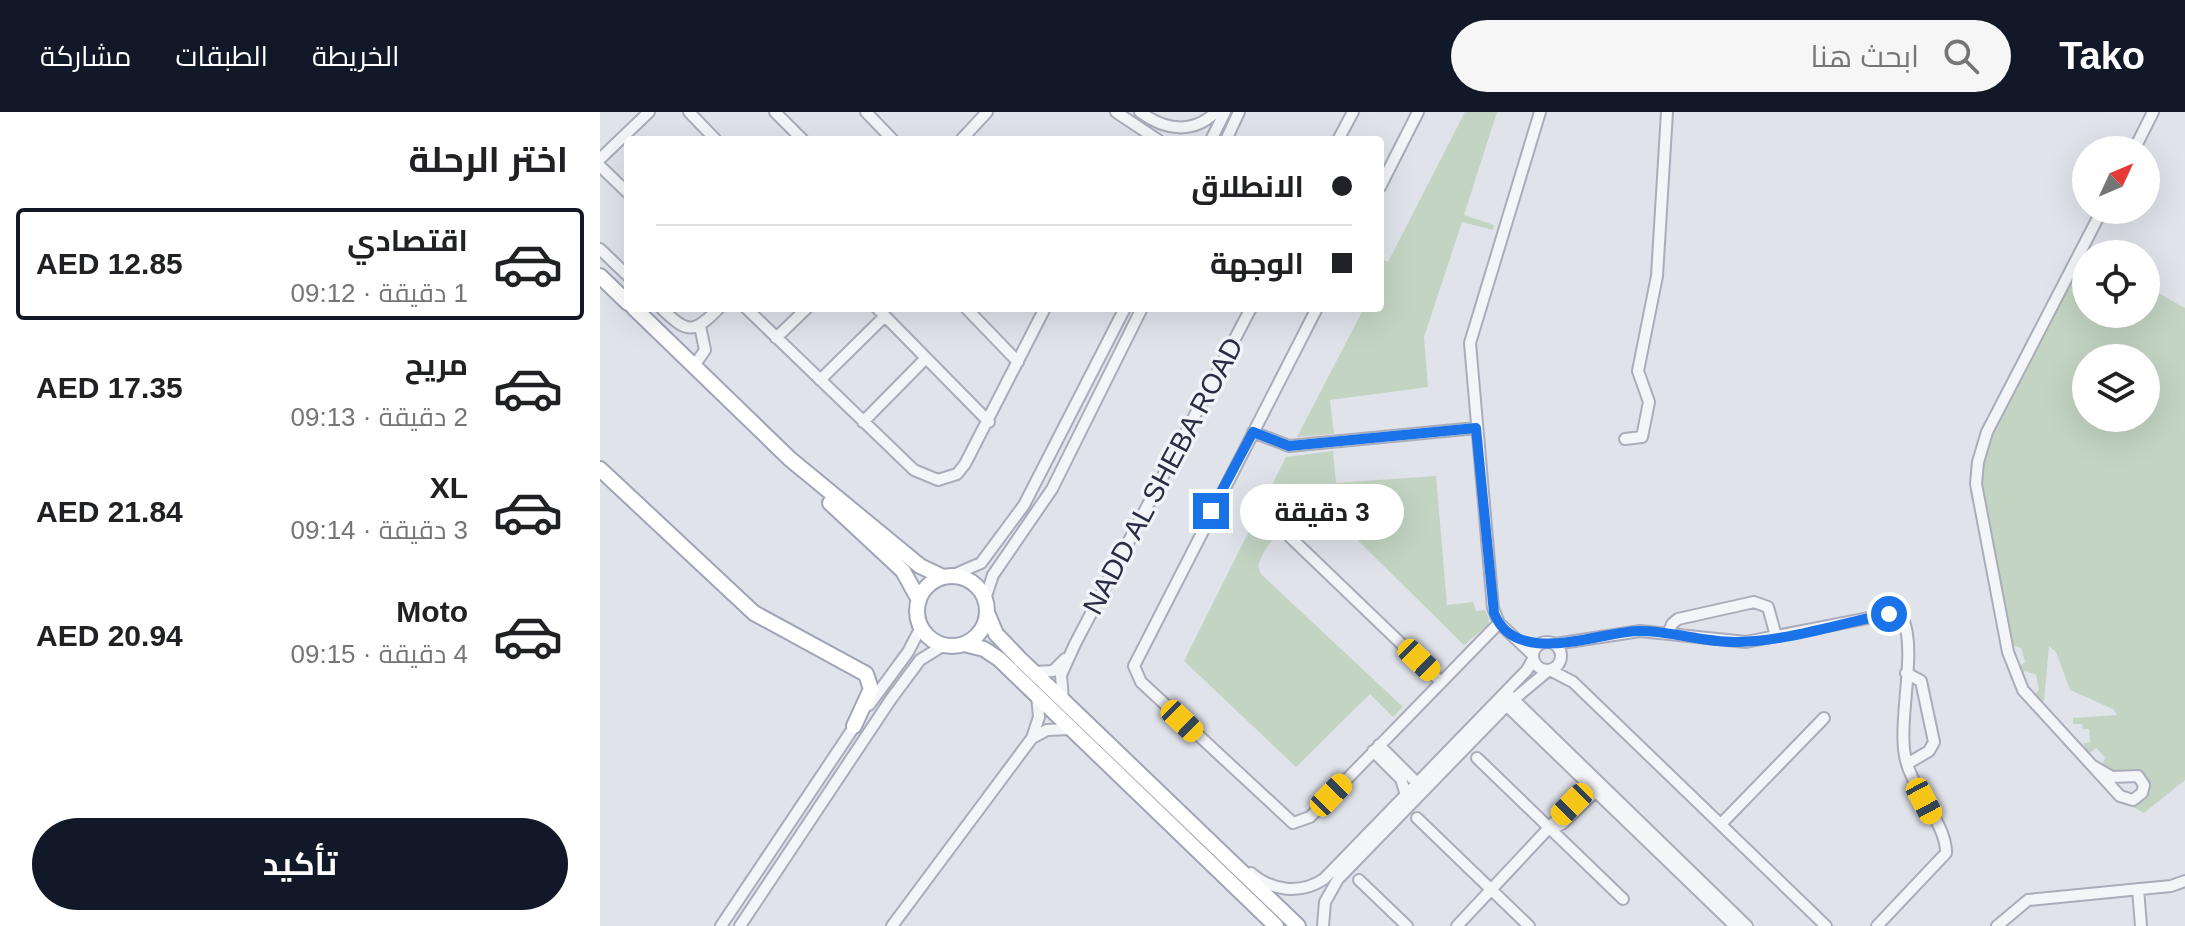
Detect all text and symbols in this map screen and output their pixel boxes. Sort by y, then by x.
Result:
search box [1451,20,2011,92]
icon: search [1939,34,1983,78]
text: Tako [2059,35,2145,77]
text: ابحث هنا [1811,40,1919,73]
text: مشاركة [40,41,131,72]
text: الطبقات [175,41,268,72]
text: الخريطة [312,41,399,72]
north arrow [2072,136,2160,224]
map controls [2072,136,2160,432]
text: اختر الرحلة [408,139,568,180]
text: الانطلاق [1191,170,1304,203]
text: اقتصادي [347,224,468,257]
icon: car [492,228,564,300]
button: locate [2072,240,2160,328]
text: AED 12.85 [36,247,183,280]
text: الوجهة [1210,247,1304,280]
text: 1 دقيقة · 09:12 [290,278,468,308]
street label: NADD AL SHEBA ROAD [1077,332,1249,620]
button: layers [2072,344,2160,432]
text: مريح [405,348,468,381]
icon: car [492,352,564,424]
text: AED 17.35 [36,371,183,404]
text: 2 دقيقة · 09:13 [290,402,468,432]
text: XL [430,471,468,504]
icon: car [492,476,564,548]
callout: 3 دقيقة [1239,483,1403,539]
route end [1193,493,1229,529]
text: AED 21.84 [36,495,183,528]
text: 3 دقيقة [1274,497,1370,527]
text: 3 دقيقة · 09:14 [290,515,468,545]
text: Moto [396,595,468,628]
route start [1871,596,1907,632]
icon: car [492,600,564,672]
text: AED 20.94 [36,619,183,652]
car [1393,635,1445,685]
text: 4 دقيقة · 09:15 [290,639,468,669]
car [1156,696,1208,746]
car [1306,769,1356,821]
car [1902,774,1946,828]
car [1547,779,1597,829]
button: تأكيد [32,818,568,910]

